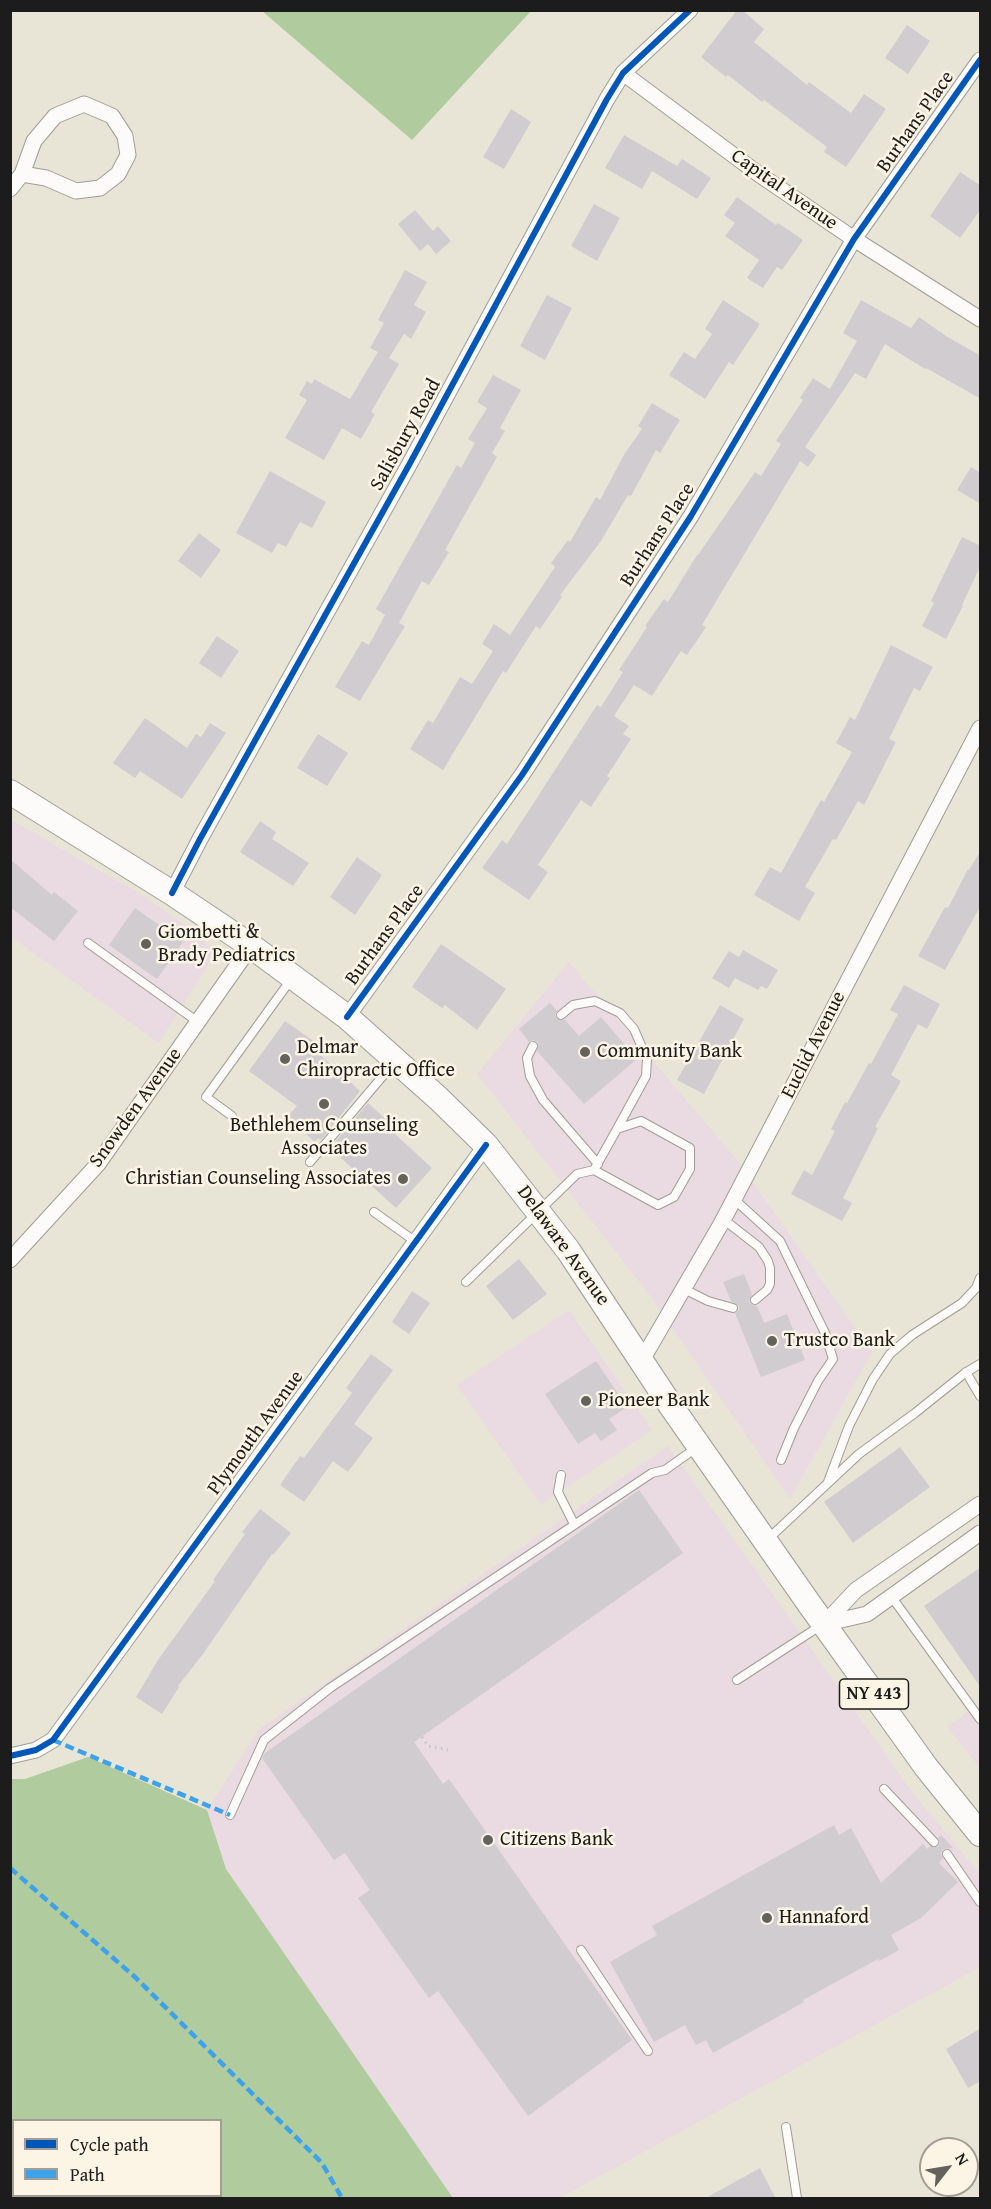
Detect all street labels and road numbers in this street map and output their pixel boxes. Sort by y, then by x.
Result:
street label: Burhans Place [872,66,960,178]
street label: Capital Avenue [726,144,842,236]
street label: Salisbury Road [365,375,447,495]
street label: Burhans Place [616,479,700,591]
street label: Burhans Place [340,880,430,990]
street label: Euclid Avenue [777,987,851,1103]
street label: Snowden Avenue [84,1043,188,1173]
street label: Delaware Avenue [511,1181,615,1311]
street label: Plymouth Avenue [203,1366,309,1500]
road number: NY 443 [840,1679,908,1709]

